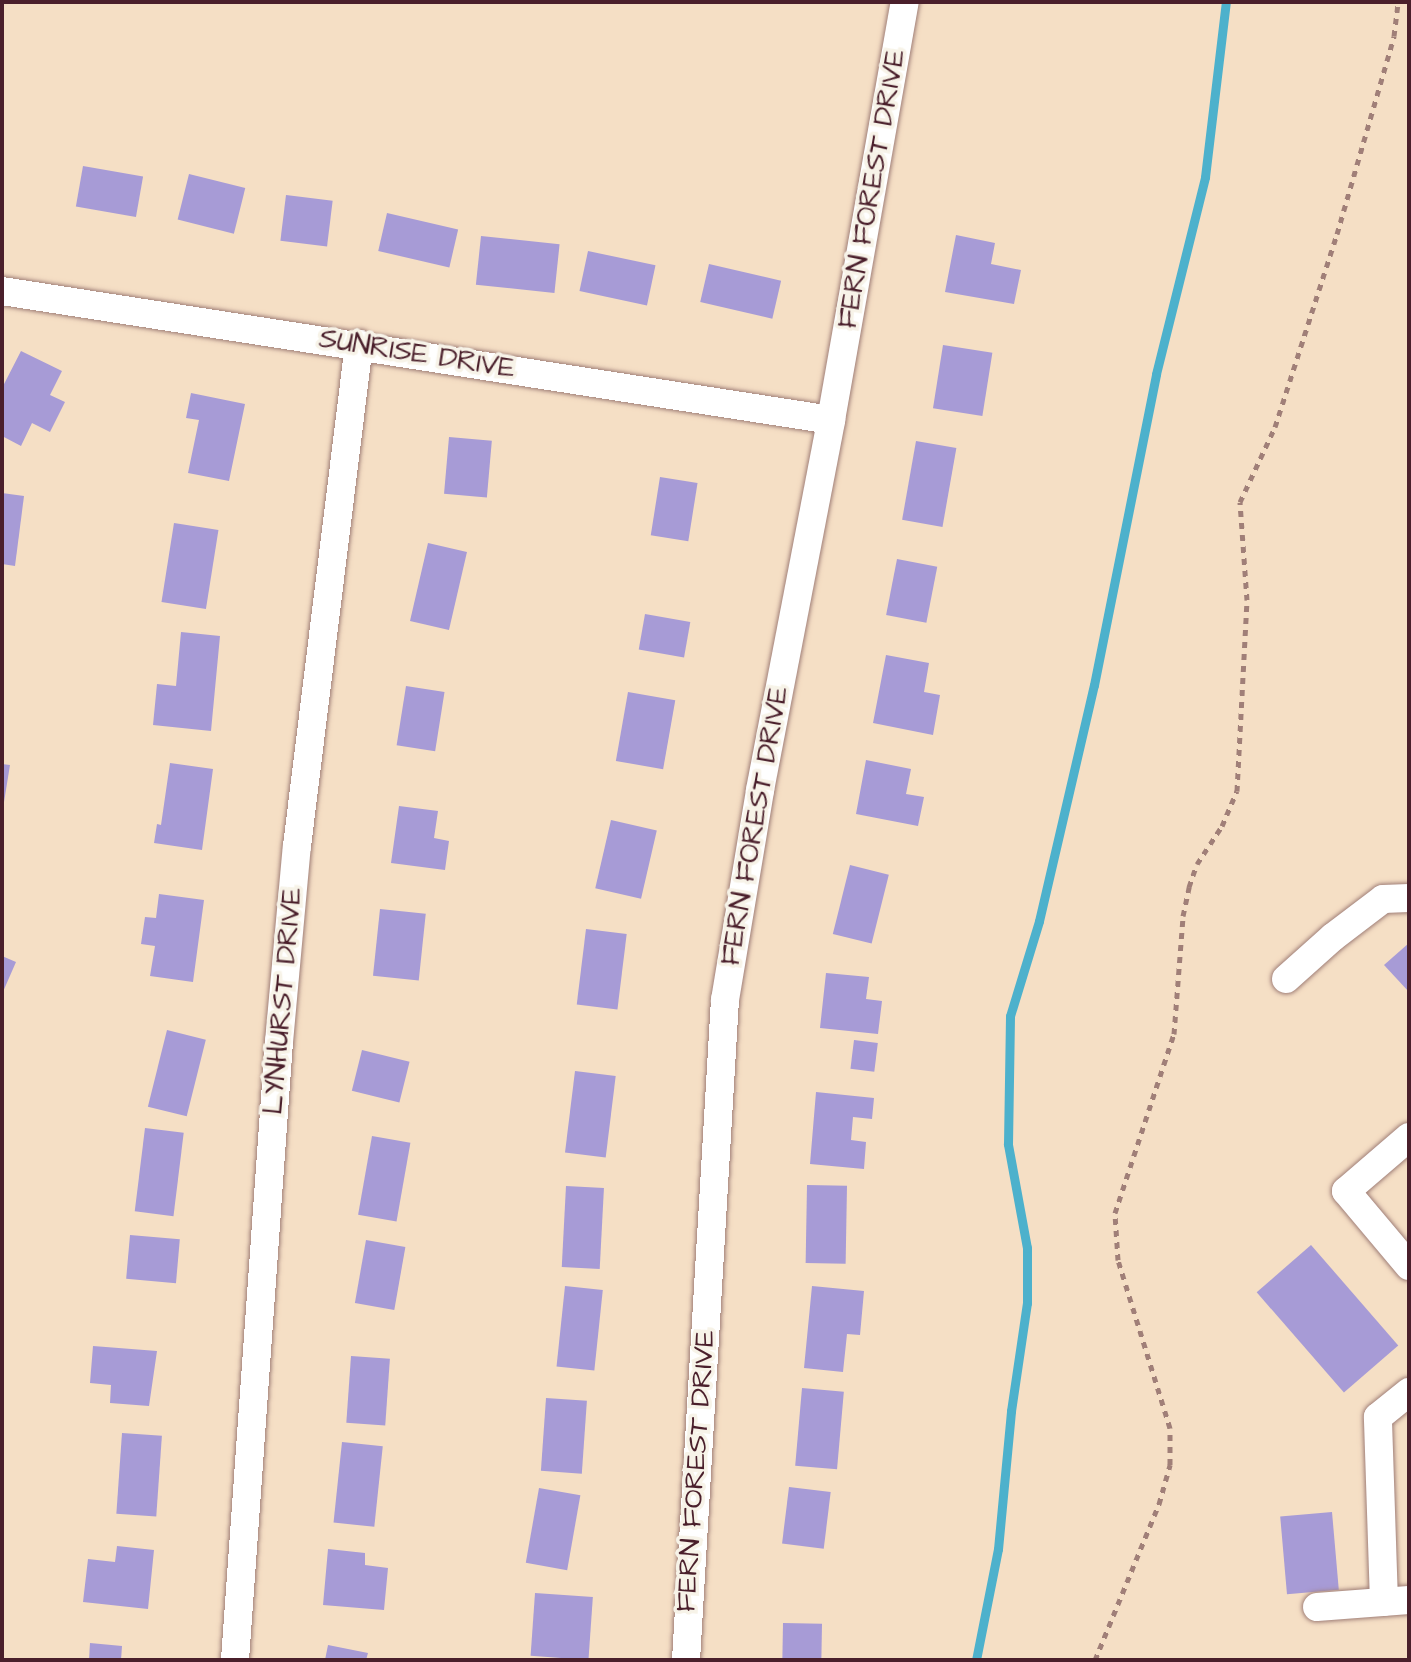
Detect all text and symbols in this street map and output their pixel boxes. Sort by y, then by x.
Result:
street label: FERN FOREST DRIVE [831,47,913,331]
street label: SUNRISE DRIVE [317,322,517,386]
street label: FERN FOREST DRIVE [714,684,796,968]
street label: LYNHURST DRIVE [256,886,310,1116]
street label: FERN FOREST DRIVE [669,1329,723,1613]

